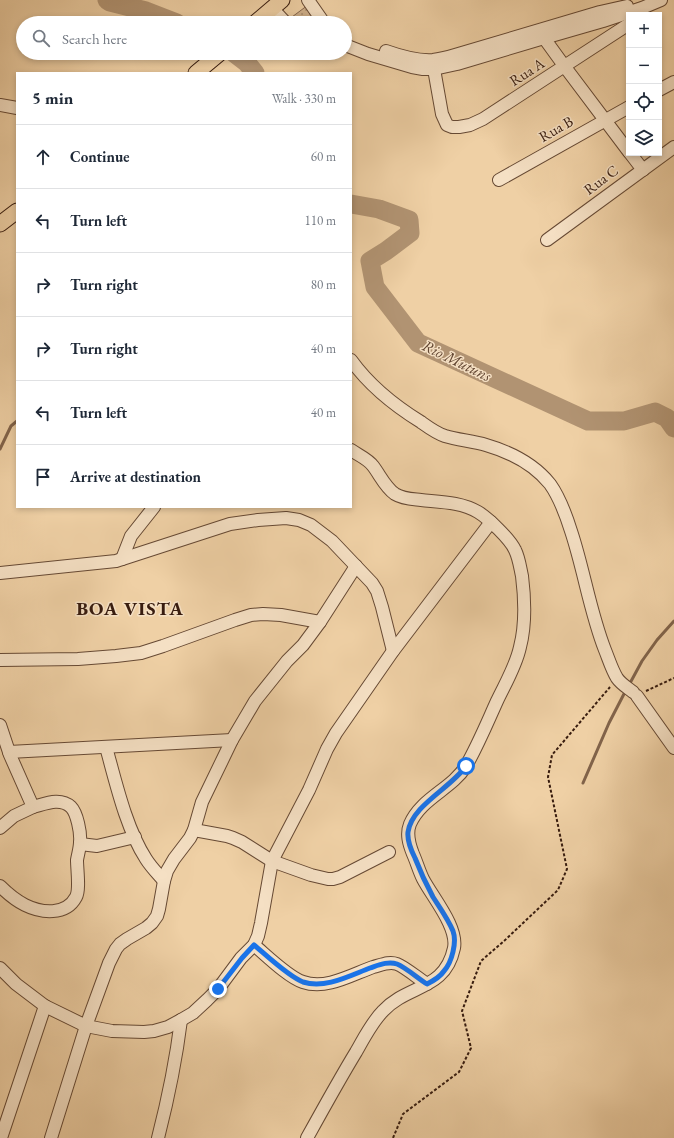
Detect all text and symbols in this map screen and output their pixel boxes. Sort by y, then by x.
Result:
map controls [626,12,662,156]
button: + [626,12,662,48]
search box [16,16,352,60]
icon: search [30,27,52,49]
text: Search here [62,29,127,48]
button: − [626,48,662,84]
street label: Rua A [506,53,548,90]
button: locate [626,84,662,120]
text: 5 min [32,87,73,109]
text: Walk · 330 m [272,90,336,107]
street label: Rua B [535,111,576,146]
button: layers [626,120,662,156]
icon: ahead [32,146,54,168]
text: Continue [70,147,130,166]
text: 60 m [311,148,336,165]
street label: Rua C [580,161,622,199]
icon: left [32,210,54,232]
text: Turn left [70,211,127,230]
text: 110 m [305,212,336,229]
icon: right [32,274,54,296]
text: Turn right [70,275,138,294]
text: 80 m [311,276,336,293]
water label: Rio Mutuns [419,335,495,386]
icon: right [32,338,54,360]
text: Turn right [70,339,138,358]
text: 40 m [311,340,336,357]
icon: left [32,402,54,424]
text: Turn left [70,403,127,422]
text: 40 m [311,404,336,421]
icon: arrive [32,466,54,488]
text: Arrive at destination [70,467,201,486]
district label: BOA VISTA [76,596,184,621]
route start [457,757,475,775]
route end [209,980,227,998]

